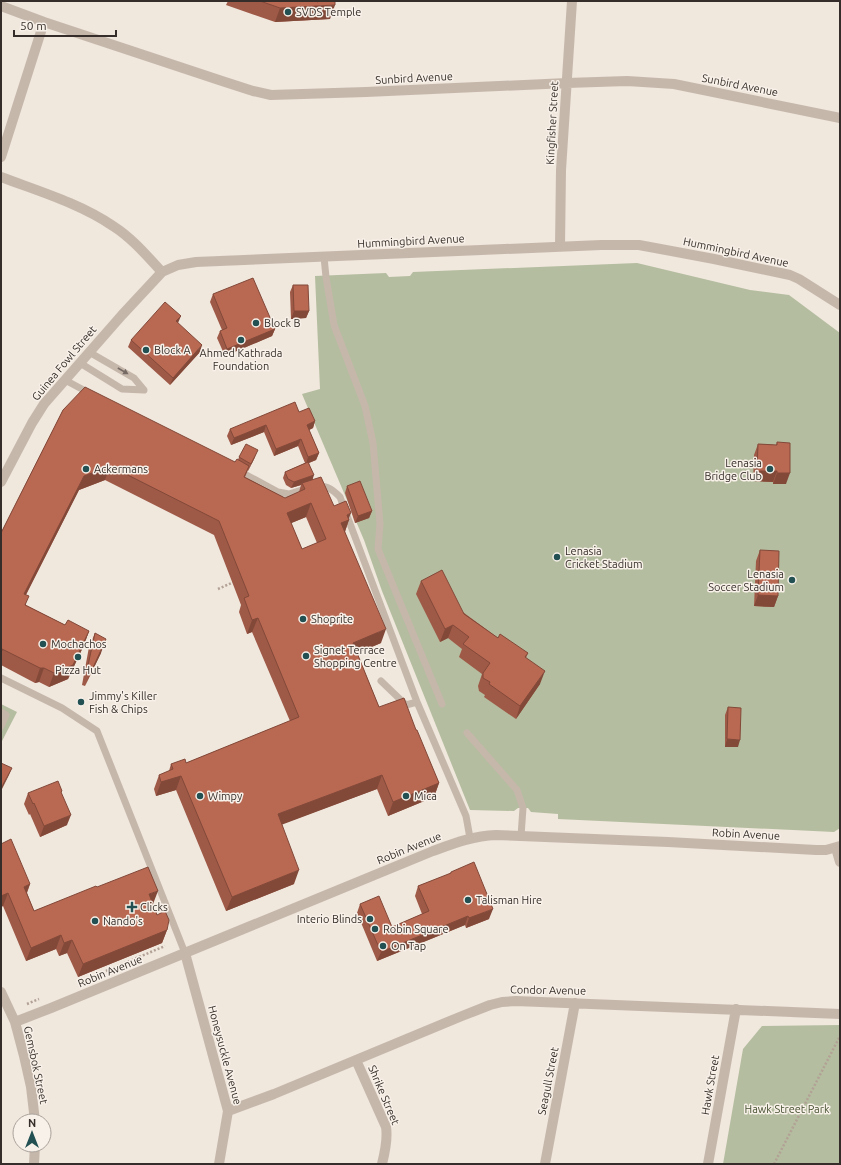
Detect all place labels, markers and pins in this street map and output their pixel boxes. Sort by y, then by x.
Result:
place label: SVDS Temple [296,6,361,18]
marker: SVDS Temple [283,7,293,17]
place label: Block B [264,317,300,329]
marker: Block B [251,318,261,328]
marker: Ahmed Kathrada Foundation [236,335,246,345]
place label: Block A [154,344,191,356]
marker: Block A [141,345,151,355]
place label: Ahmed Kathrada Foundation [200,347,282,372]
place label: Lenasia Bridge Club [704,457,762,482]
place label: Ackermans [94,463,148,475]
marker: Ackermans [81,464,91,474]
marker: Lenasia Bridge Club [765,464,775,474]
place label: Lenasia Cricket Stadium [565,545,643,570]
marker: Lenasia Cricket Stadium [552,552,562,562]
place label: Lenasia Soccer Stadium [708,568,784,593]
marker: Lenasia Soccer Stadium [787,575,797,585]
place label: Shoprite [311,613,353,625]
marker: Shoprite [298,614,308,624]
place label: Mochachos [51,638,107,650]
marker: Mochachos [38,639,48,649]
place label: Signet Terrace Shopping Centre [314,644,397,669]
marker: Signet Terrace Shopping Centre [301,651,311,661]
marker: Pizza Hut [73,652,83,662]
place label: Pizza Hut [55,664,102,676]
place label: Jimmy's Killer Fish & Chips [89,690,158,715]
marker: Jimmy's Killer Fish & Chips [76,697,86,707]
place label: Wimpy [208,790,243,802]
place label: Mica [414,790,437,802]
marker: Wimpy [195,791,205,801]
marker: Mica [401,791,411,801]
place label: Talisman Hire [476,894,542,906]
marker: Talisman Hire [463,895,473,905]
place label: Clicks [140,901,168,913]
marker: Clicks [127,902,137,912]
place label: Interio Blinds [297,913,362,925]
marker: Interio Blinds [365,914,375,924]
place label: Nando's [103,915,143,927]
marker: Nando's [90,916,100,926]
place label: Robin Square [383,923,449,935]
marker: Robin Square [370,924,380,934]
place label: On Tap [391,940,426,952]
marker: On Tap [378,941,388,951]

